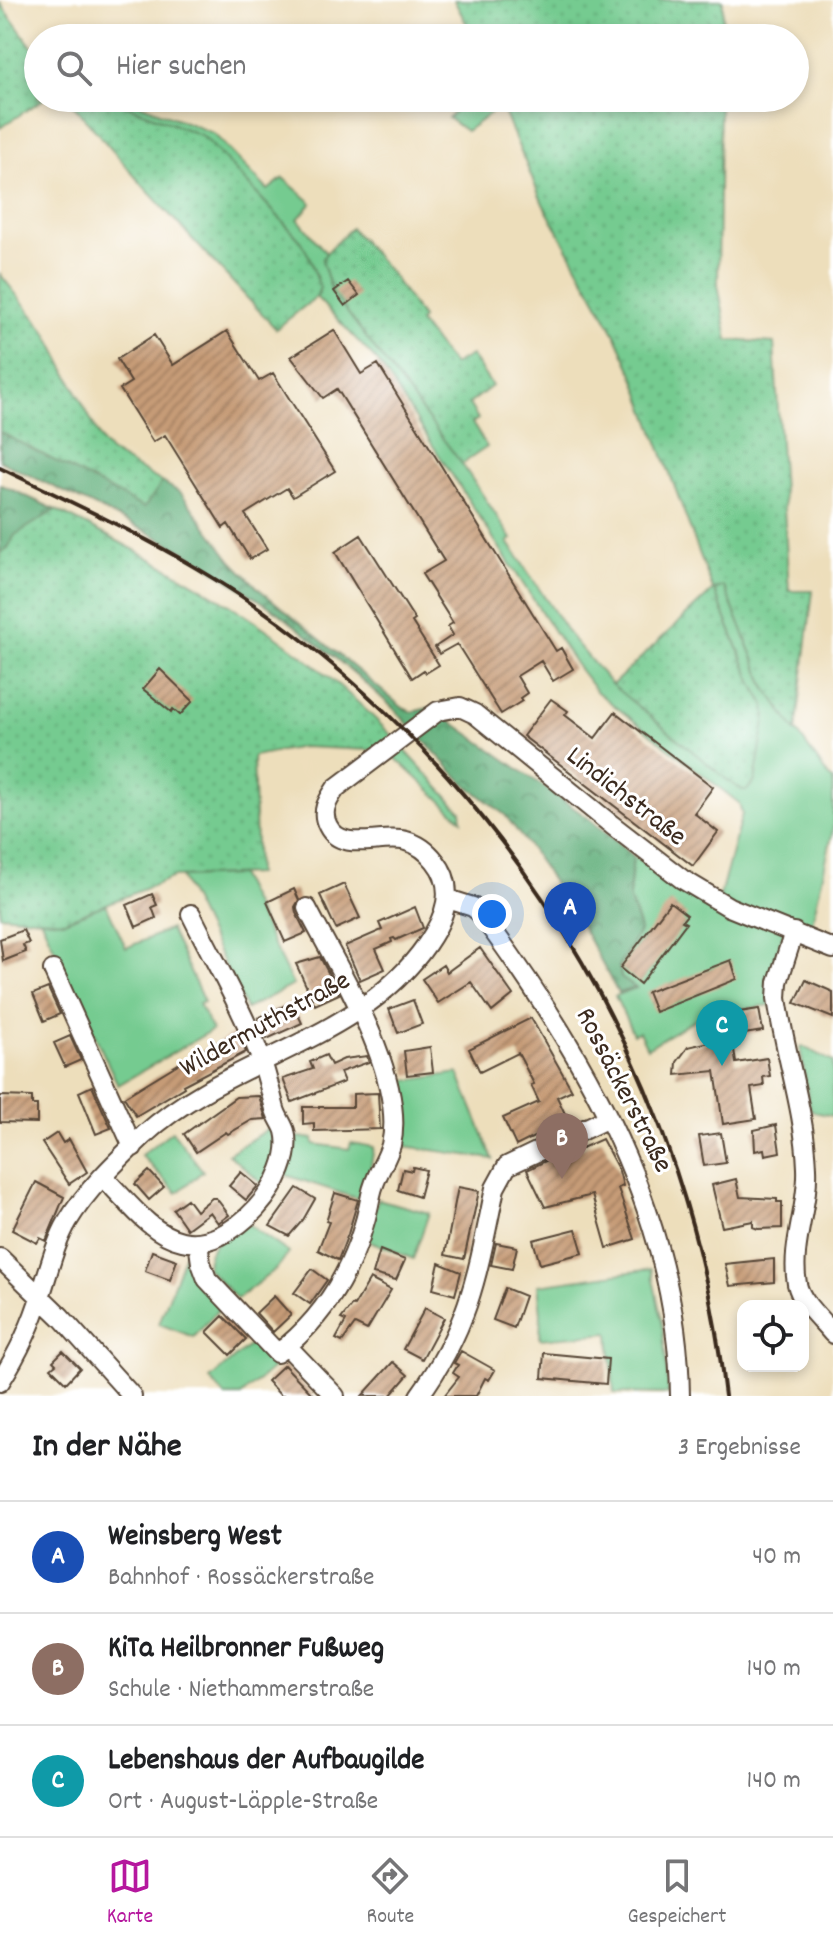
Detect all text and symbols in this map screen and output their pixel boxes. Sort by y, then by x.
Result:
search box [24,24,809,112]
icon: search [52,46,96,90]
text: Hier suchen [116,47,246,90]
street label: Lindichstraße [556,738,694,858]
pin: A [544,882,596,948]
your location [472,894,512,934]
street label: Wildermuthstraße [173,963,359,1089]
pin: C [696,1000,748,1066]
street label: Rossäckerstraße [563,1002,681,1180]
pin: B [536,1113,588,1179]
map controls [737,1300,809,1372]
button: locate [737,1300,809,1372]
text: In der Nähe [32,1424,182,1473]
text: 3 Ergebnisse [678,1430,801,1467]
text: Weinsberg West [108,1517,282,1560]
text: A [51,1539,65,1576]
text: 40 m [752,1539,801,1576]
text: Bahnhof · Rossäckerstraße [108,1560,374,1597]
text: KiTa Heilbronner Fußweg [108,1629,384,1672]
text: B [52,1651,64,1688]
text: 140 m [747,1651,801,1688]
text: Schule · Niethammerstraße [108,1672,374,1709]
text: Lebenshaus der Aufbaugilde [108,1741,425,1784]
text: C [52,1763,64,1800]
text: 140 m [747,1763,801,1800]
text: Ort · August-Läpple-Straße [108,1784,378,1821]
tab: Karte [107,1854,153,1933]
tab: Route [366,1854,414,1933]
tab: Gespeichert [628,1854,726,1933]

